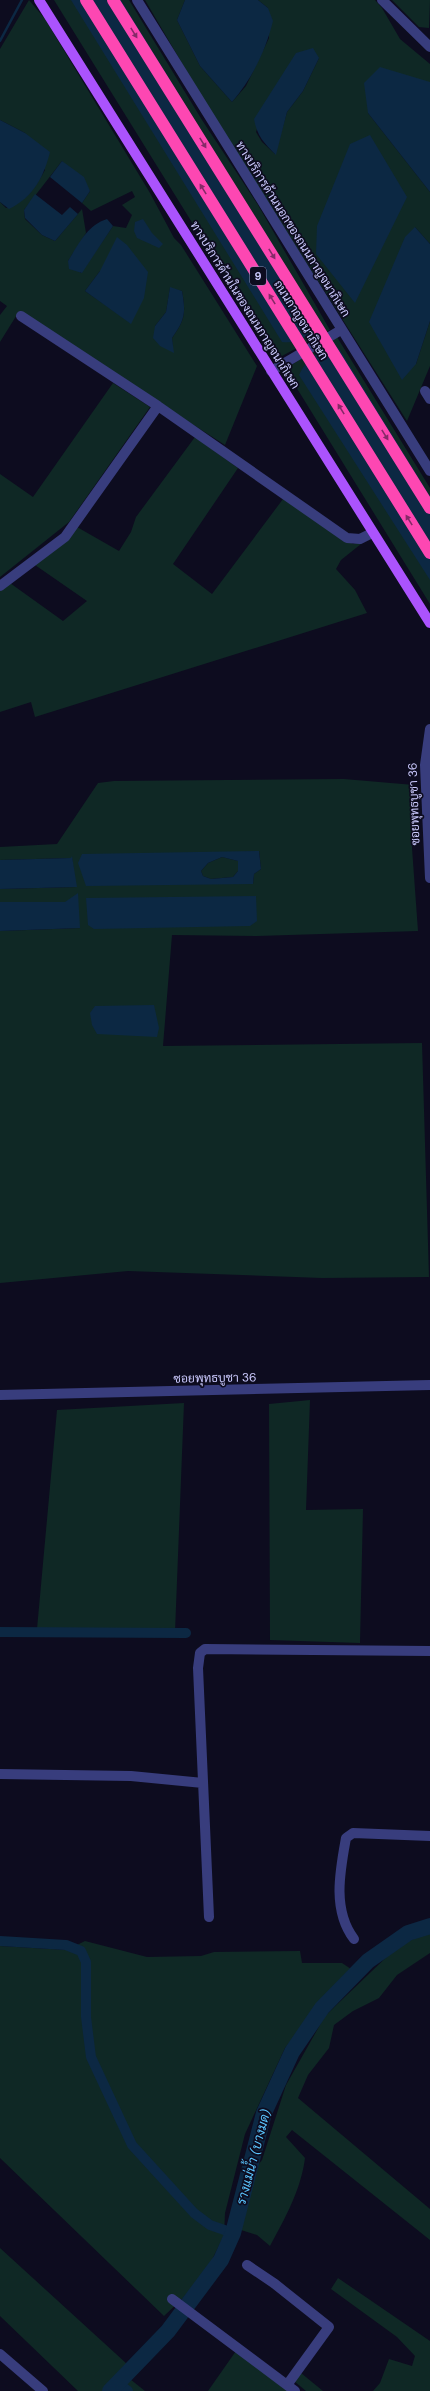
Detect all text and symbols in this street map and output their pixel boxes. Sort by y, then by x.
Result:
one-way arrow [130,28,138,38]
one-way arrow [199,138,207,148]
street label: ทางบริการด้านนอกของถนนกาญจนาภิเษก [233,139,353,319]
one-way arrow [199,183,207,194]
street label: ทางบริการด้านในของถนนกาญจนาภิเษก [187,218,303,392]
one-way arrow [268,248,275,260]
road number: 9 [250,267,266,285]
street label: ถนนกาญจนาภิเษก [271,277,331,363]
one-way arrow [268,294,276,304]
one-way arrow [337,403,344,415]
one-way arrow [381,430,389,440]
one-way arrow [406,514,413,525]
street label: ซอยพุทธบูชา 36 [405,762,424,846]
street label: ซอยพุทธบูชา 36 [173,1369,257,1388]
water label: รางแม่น้ำ (บางมด) [229,2106,274,2207]

